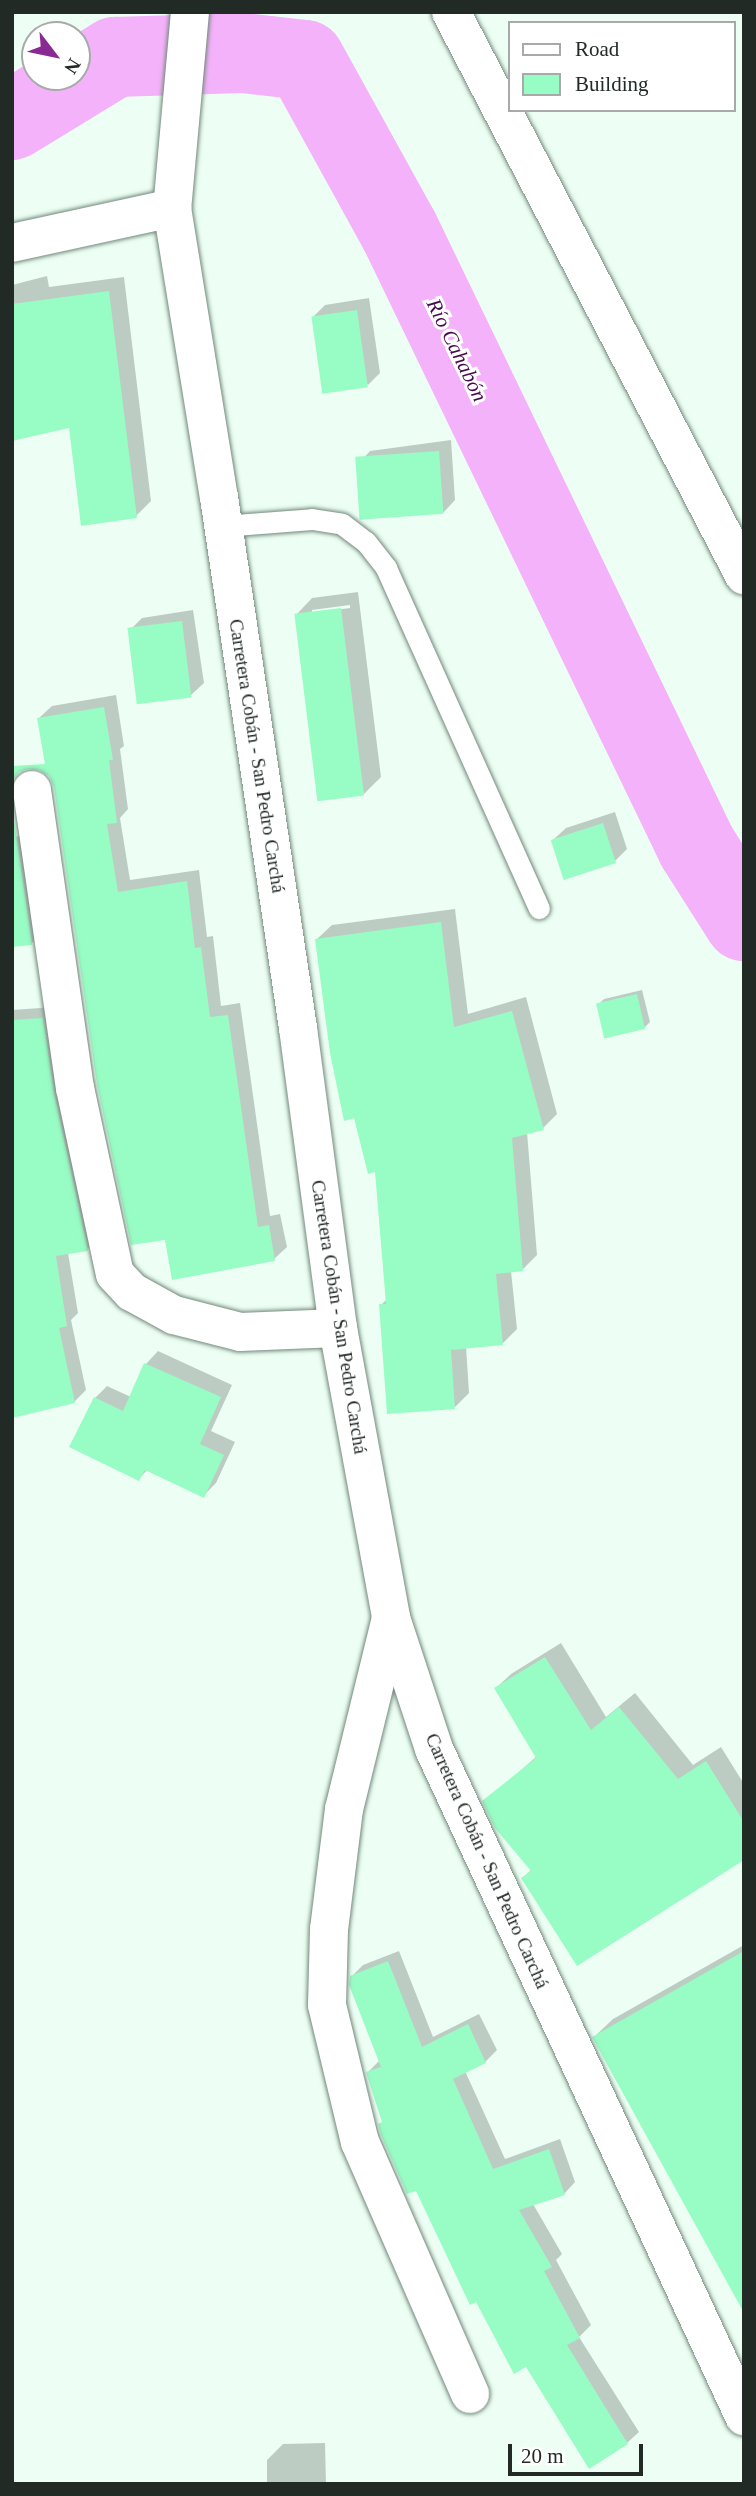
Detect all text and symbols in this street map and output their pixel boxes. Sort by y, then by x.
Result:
north arrow [21,21,91,91]
legend [508,21,735,112]
text: Road [575,37,619,61]
text: N [60,55,85,78]
text: Building [575,72,649,96]
water label: Río Cahabón [421,294,493,406]
street label: Carretera Cobán - San Pedro Carchá [224,617,290,895]
street label: Carretera Cobán - San Pedro Carchá [306,1178,372,1456]
street label: Carretera Cobán - San Pedro Carchá [420,1730,554,1992]
scale bar [511,2430,646,2474]
text: 20 m [521,2444,564,2468]

